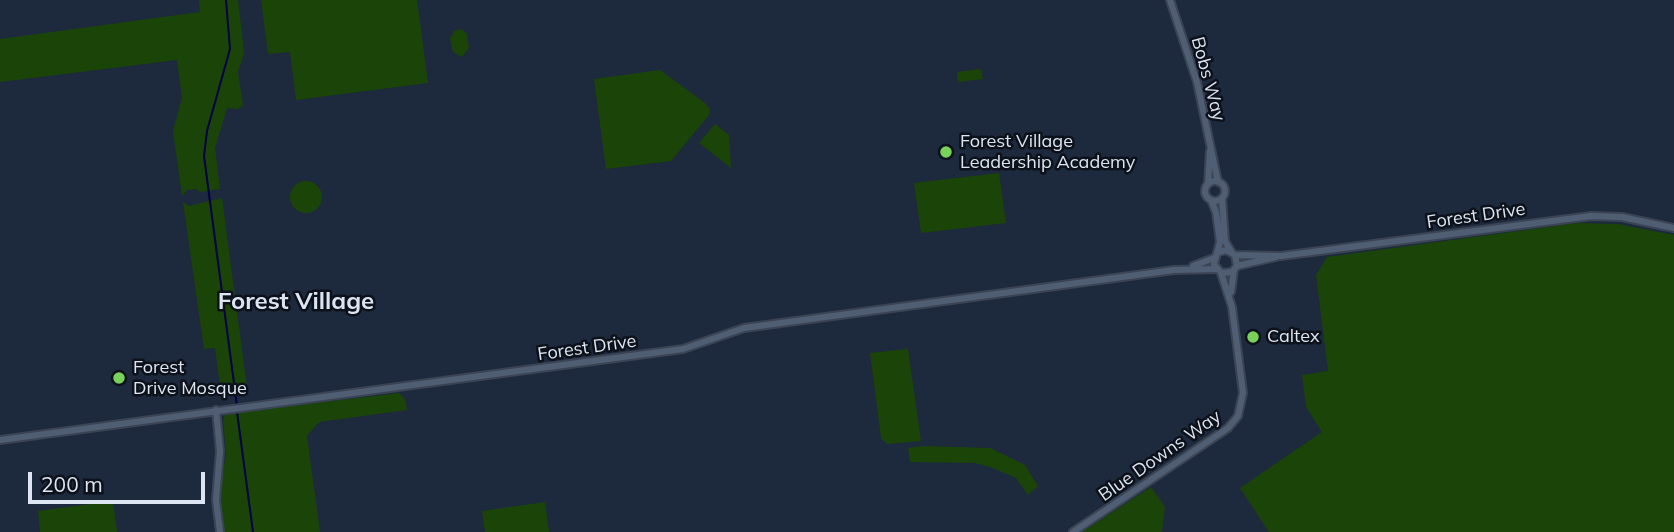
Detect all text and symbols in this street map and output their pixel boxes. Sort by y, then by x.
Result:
street label: Bobs Way [1186,35,1230,123]
place label: Forest Village Leadership Academy [960,131,1135,174]
marker: Forest Village Leadership Academy [938,144,954,160]
street label: Forest Drive [1425,198,1527,234]
district label: Forest Village [218,288,374,316]
place label: Caltex [1267,326,1320,348]
marker: Caltex [1245,329,1261,345]
street label: Forest Drive [536,330,638,366]
place label: Forest Drive Mosque [133,357,247,400]
marker: Forest Drive Mosque [111,370,127,386]
street label: Blue Downs Way [1095,406,1225,506]
scale bar [32,458,208,502]
text: 200 m [41,471,103,497]

